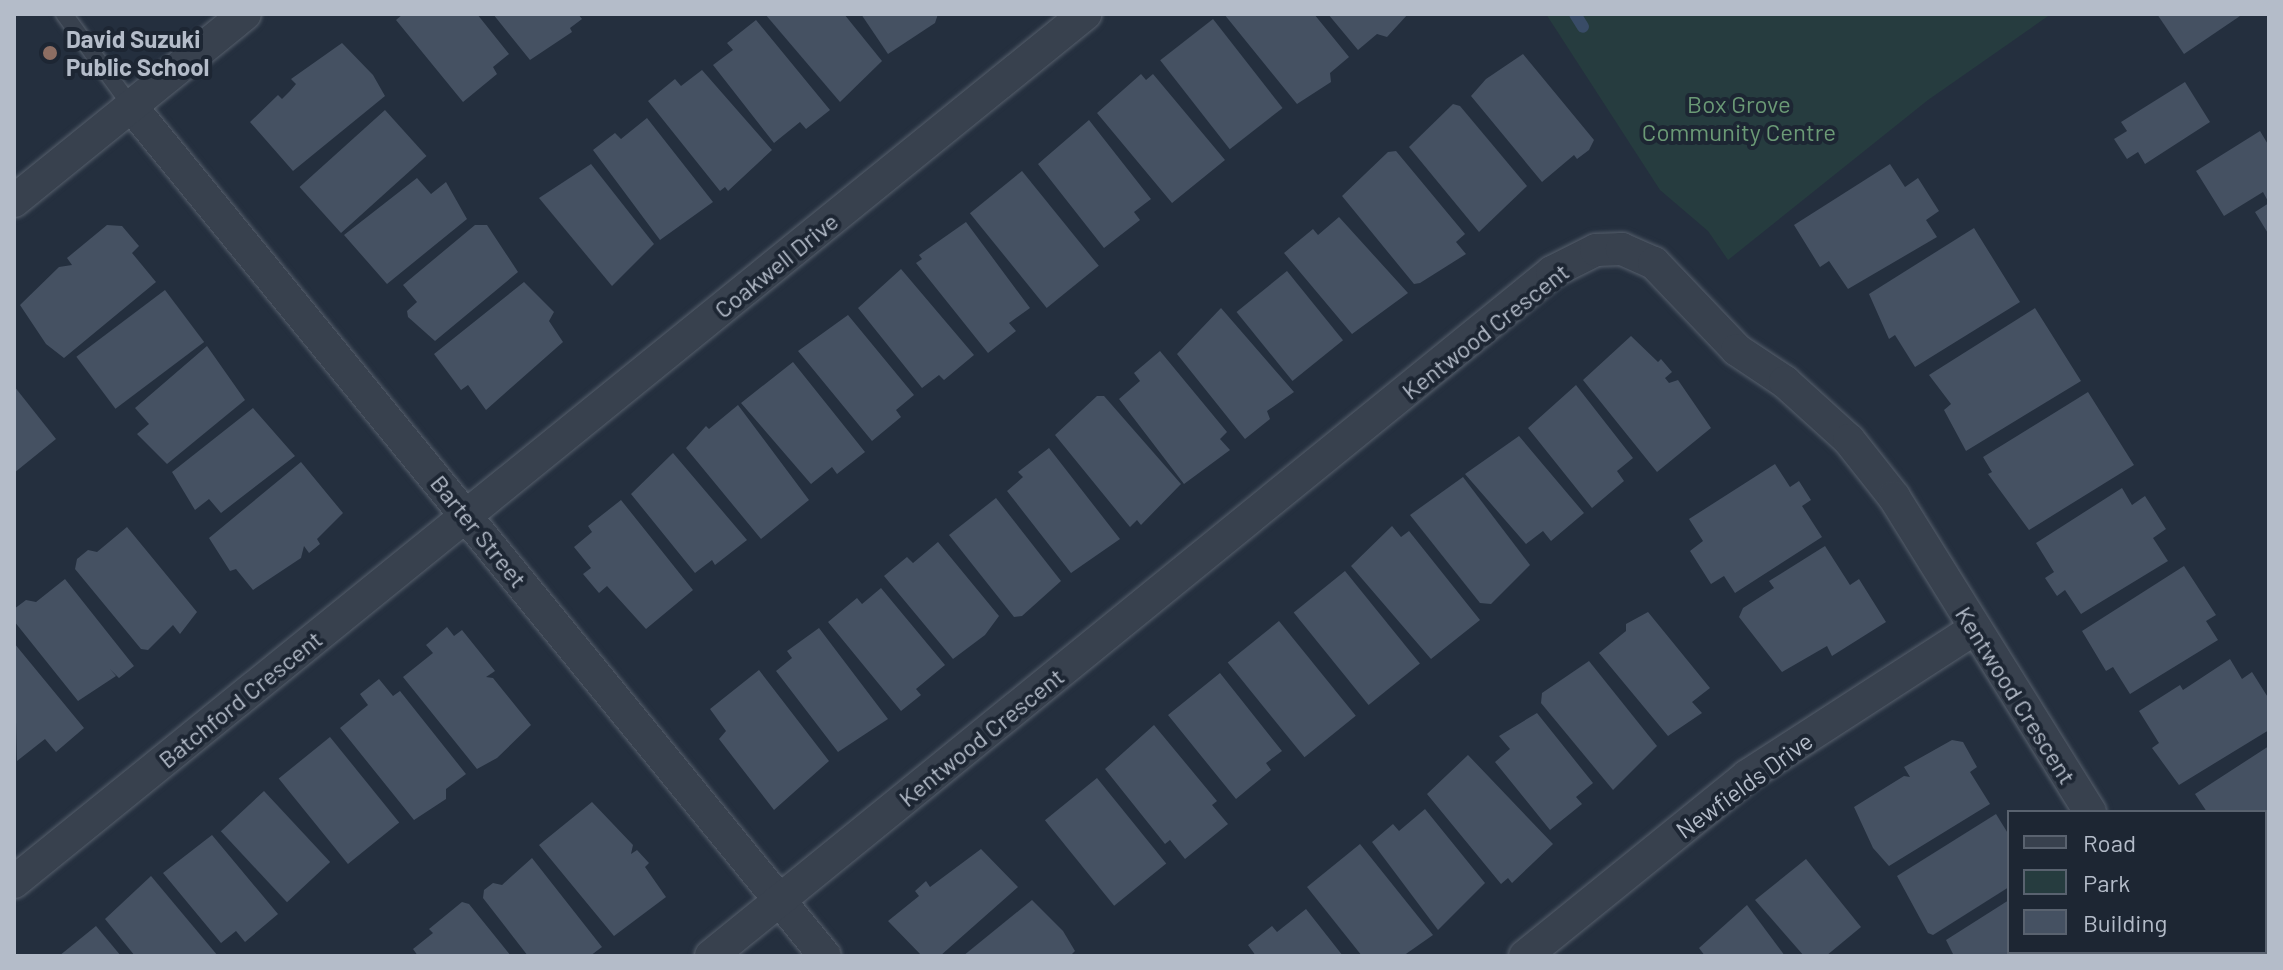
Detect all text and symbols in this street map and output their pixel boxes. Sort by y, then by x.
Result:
place label: David Suzuki Public School [66,25,209,81]
marker: David Suzuki Public School [41,44,59,62]
park label: Box Grove Community Centre [1642,90,1836,146]
street label: Coakwell Drive [708,206,844,324]
street label: Kentwood Crescent [1396,257,1574,405]
street label: Barter Street [425,469,533,593]
street label: Kentwood Crescent [1950,601,2082,789]
street label: Batchford Crescent [152,624,328,774]
street label: Kentwood Crescent [893,662,1069,812]
street label: Newfields Drive [1670,726,1818,844]
legend [2007,810,2267,954]
text: Road [2083,828,2136,857]
text: Park [2083,868,2130,897]
text: Building [2083,908,2167,937]

